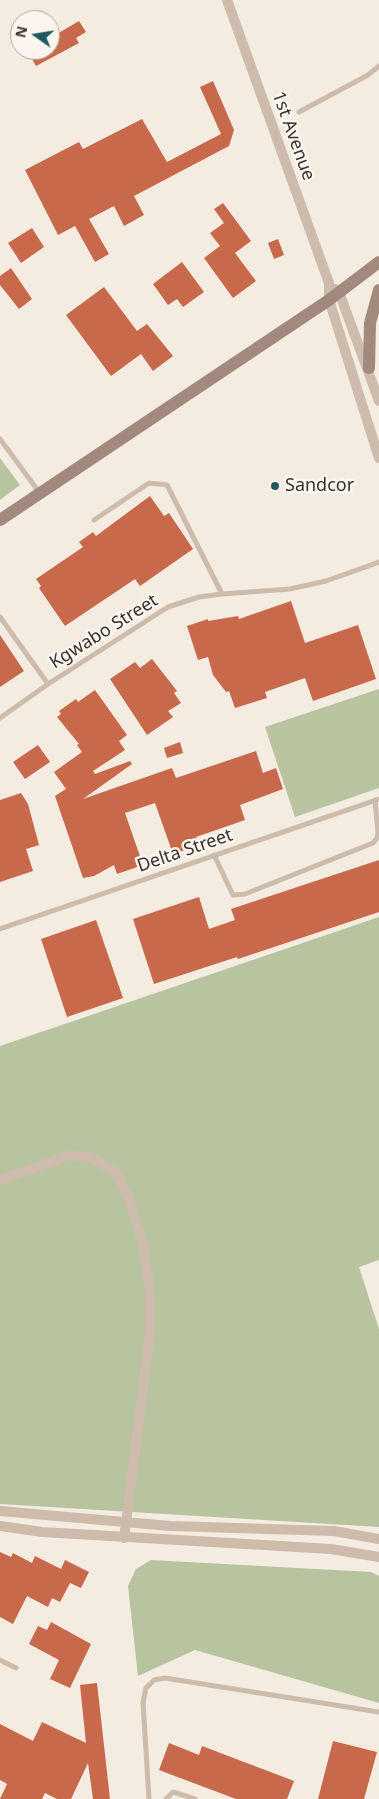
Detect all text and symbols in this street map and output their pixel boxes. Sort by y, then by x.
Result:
north arrow [10,10,60,60]
text: N [10,24,31,39]
street label: 1st Avenue [267,88,319,184]
place label: Sandcor [285,475,354,497]
marker: Sandcor [269,480,281,492]
street label: Kgwabo Street [46,590,162,674]
street label: Delta Street [134,825,236,877]

